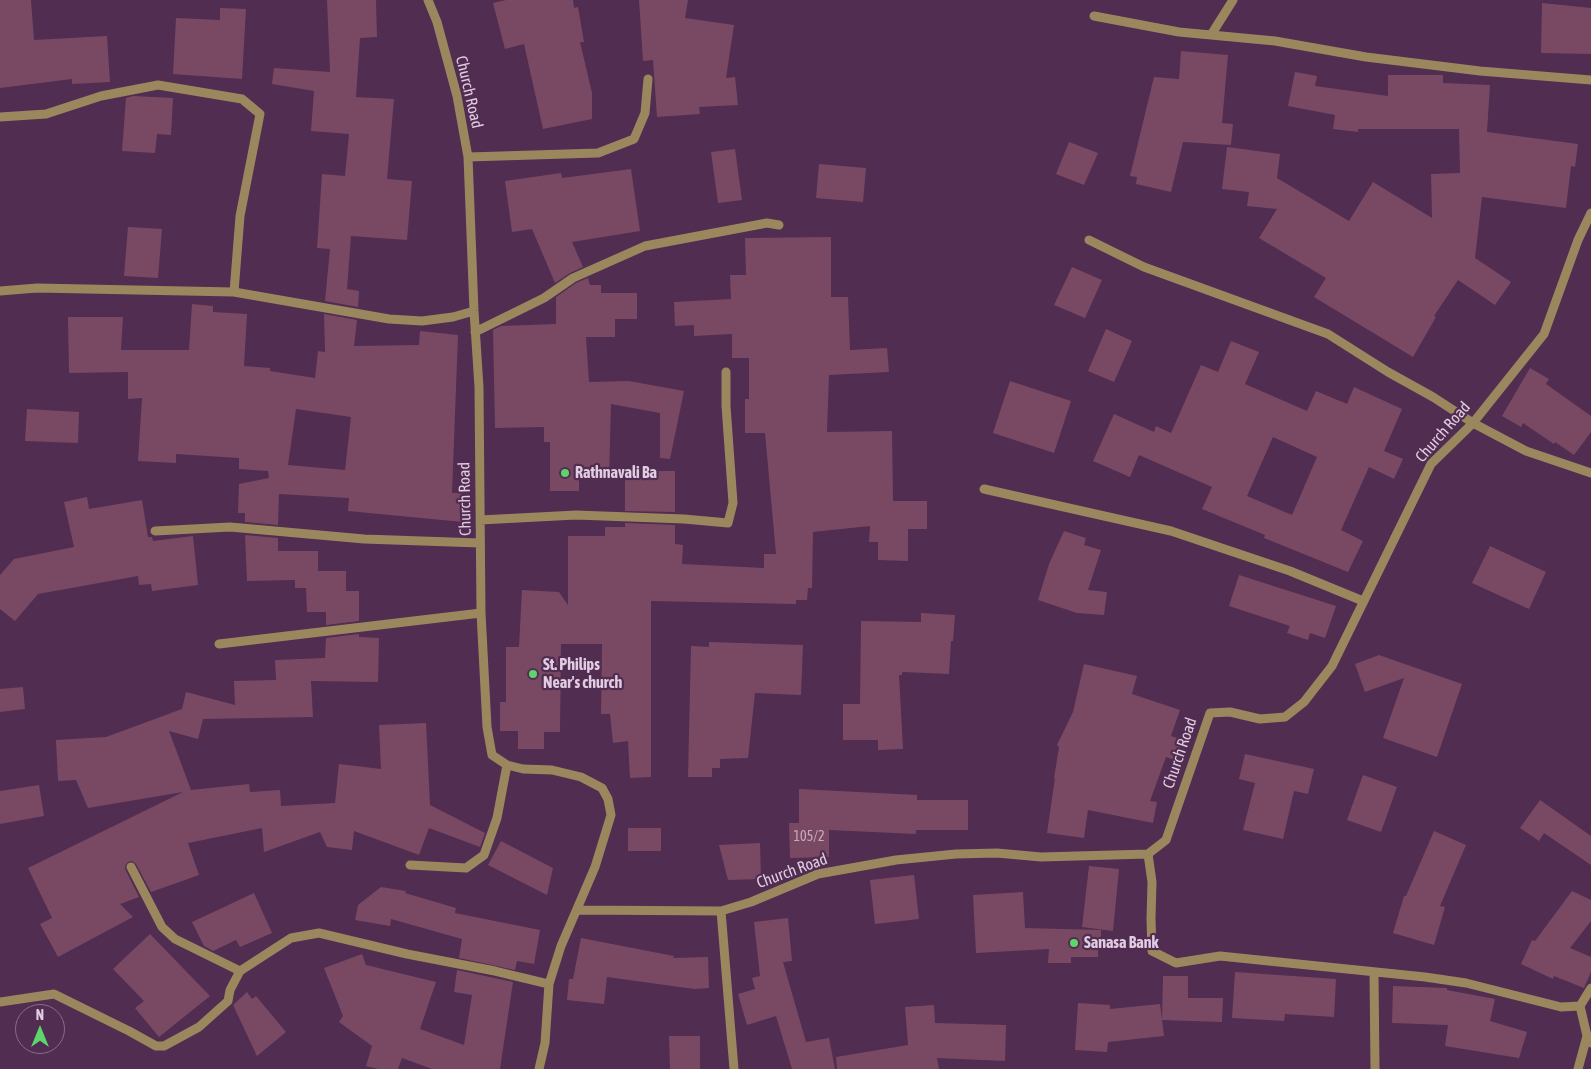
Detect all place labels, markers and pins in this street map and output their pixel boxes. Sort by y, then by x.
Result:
place label: Rathnavali Ba [575,463,657,483]
marker: Rathnavali Ba [559,467,571,479]
place label: St. Philips Near's church [543,655,622,693]
marker: St. Philips Near's church [527,668,539,680]
place label: Sanasa Bank [1084,933,1158,953]
marker: Sanasa Bank [1068,937,1080,949]

